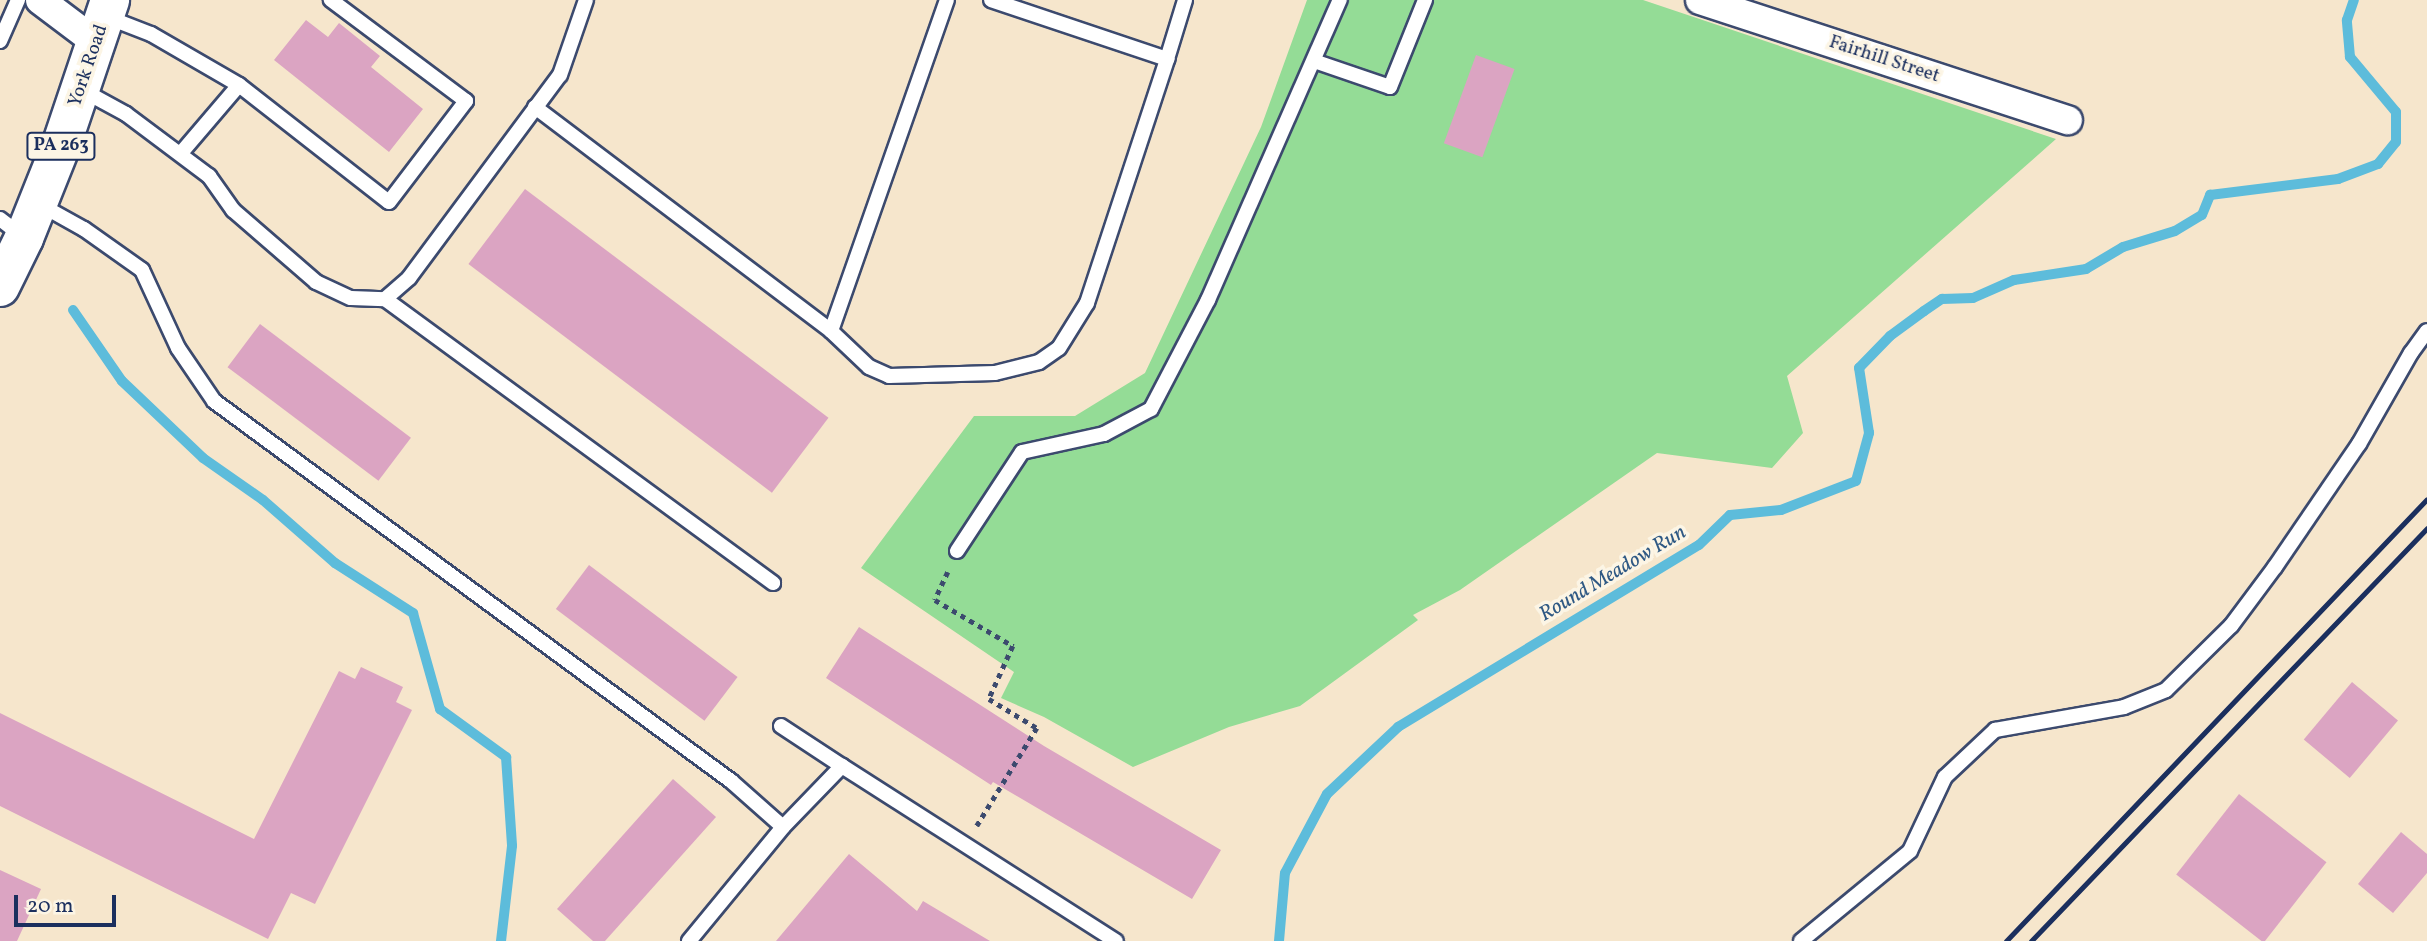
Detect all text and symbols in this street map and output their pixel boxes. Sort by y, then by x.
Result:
street label: York Road [64,22,114,110]
street label: Fairhill Street [1826,31,1942,89]
road number: PA 263 [26,132,96,160]
water label: Round Meadow Run [1535,520,1691,628]
scale bar [18,881,119,925]
text: 20 m [27,892,73,921]

